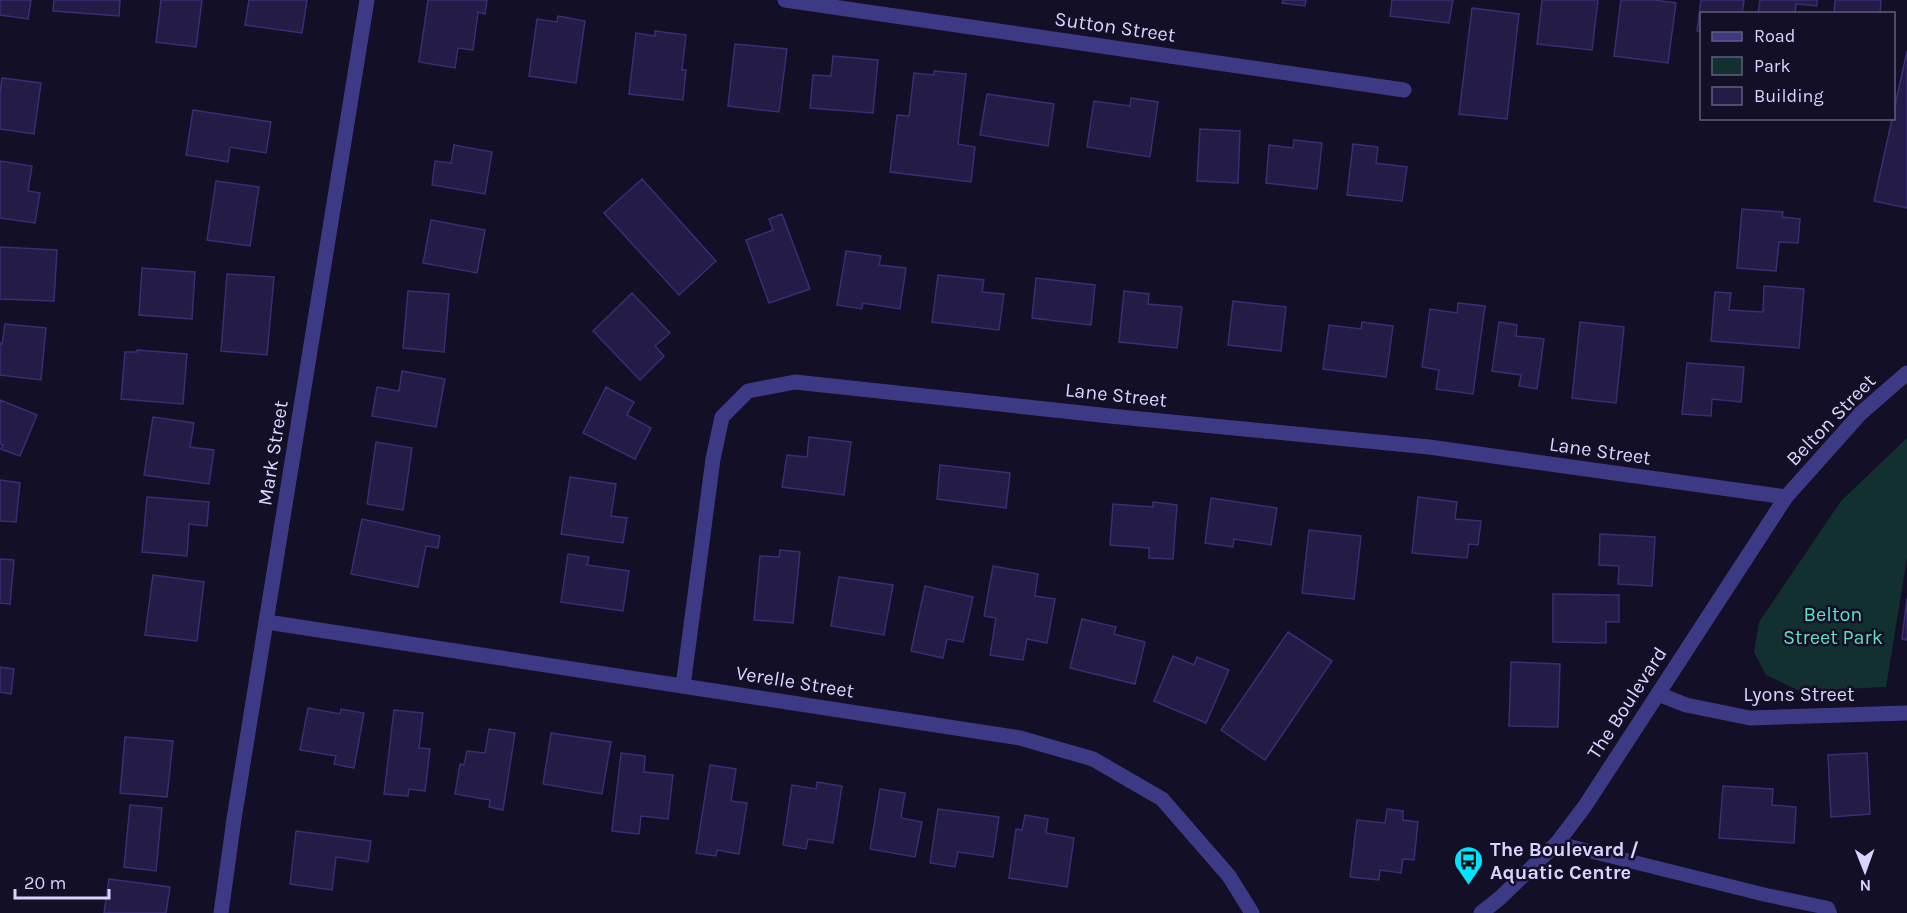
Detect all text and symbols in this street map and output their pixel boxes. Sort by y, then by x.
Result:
street label: Sutton Street [1053,7,1177,47]
legend [1700,12,1895,120]
text: Road [1754,25,1795,47]
text: Park [1754,55,1791,77]
text: Building [1754,85,1824,107]
street label: Belton Street [1782,369,1881,471]
street label: Lane Street [1064,378,1169,412]
street label: Mark Street [253,398,293,507]
street label: Lane Street [1548,432,1653,470]
park label: Belton Street Park [1783,603,1883,649]
street label: The Boulevard [1582,643,1672,763]
street label: Verelle Street [734,661,856,703]
street label: Lyons Street [1743,683,1855,706]
place label: The Boulevard / Aquatic Centre [1490,838,1639,884]
north arrow [1835,841,1895,901]
bus stop icon: The Boulevard / Aquatic Centre [1453,844,1485,886]
scale bar [15,862,110,900]
text: 20 m [24,872,66,894]
text: N [1859,876,1871,895]

